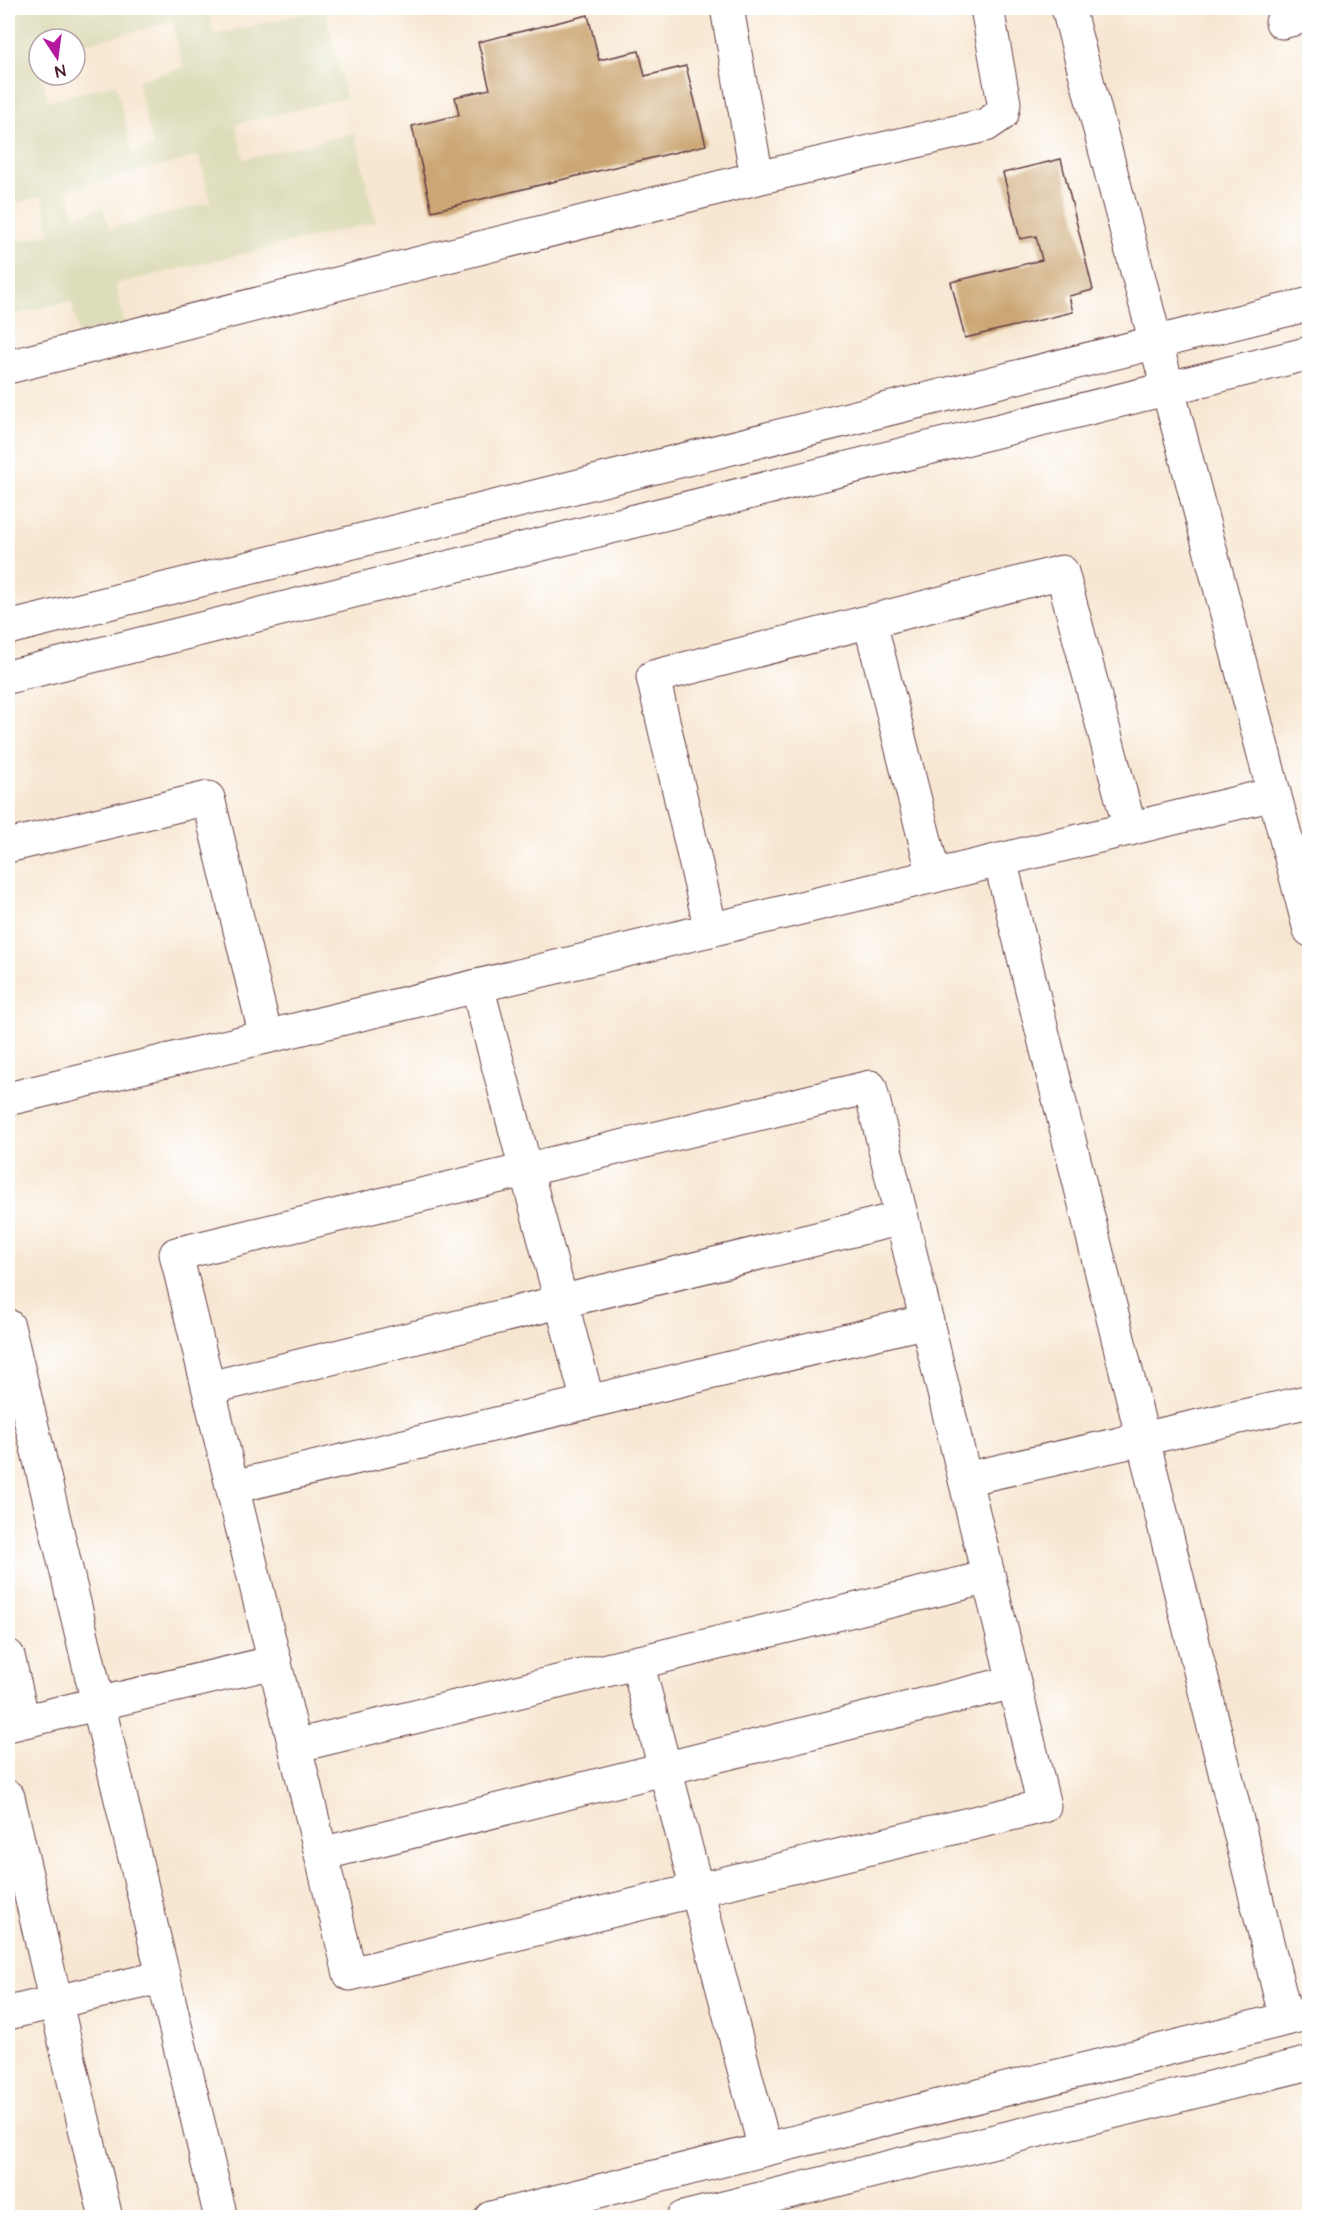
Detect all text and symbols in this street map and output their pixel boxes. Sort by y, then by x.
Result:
north arrow [27,27,87,87]
text: N [53,59,68,82]

